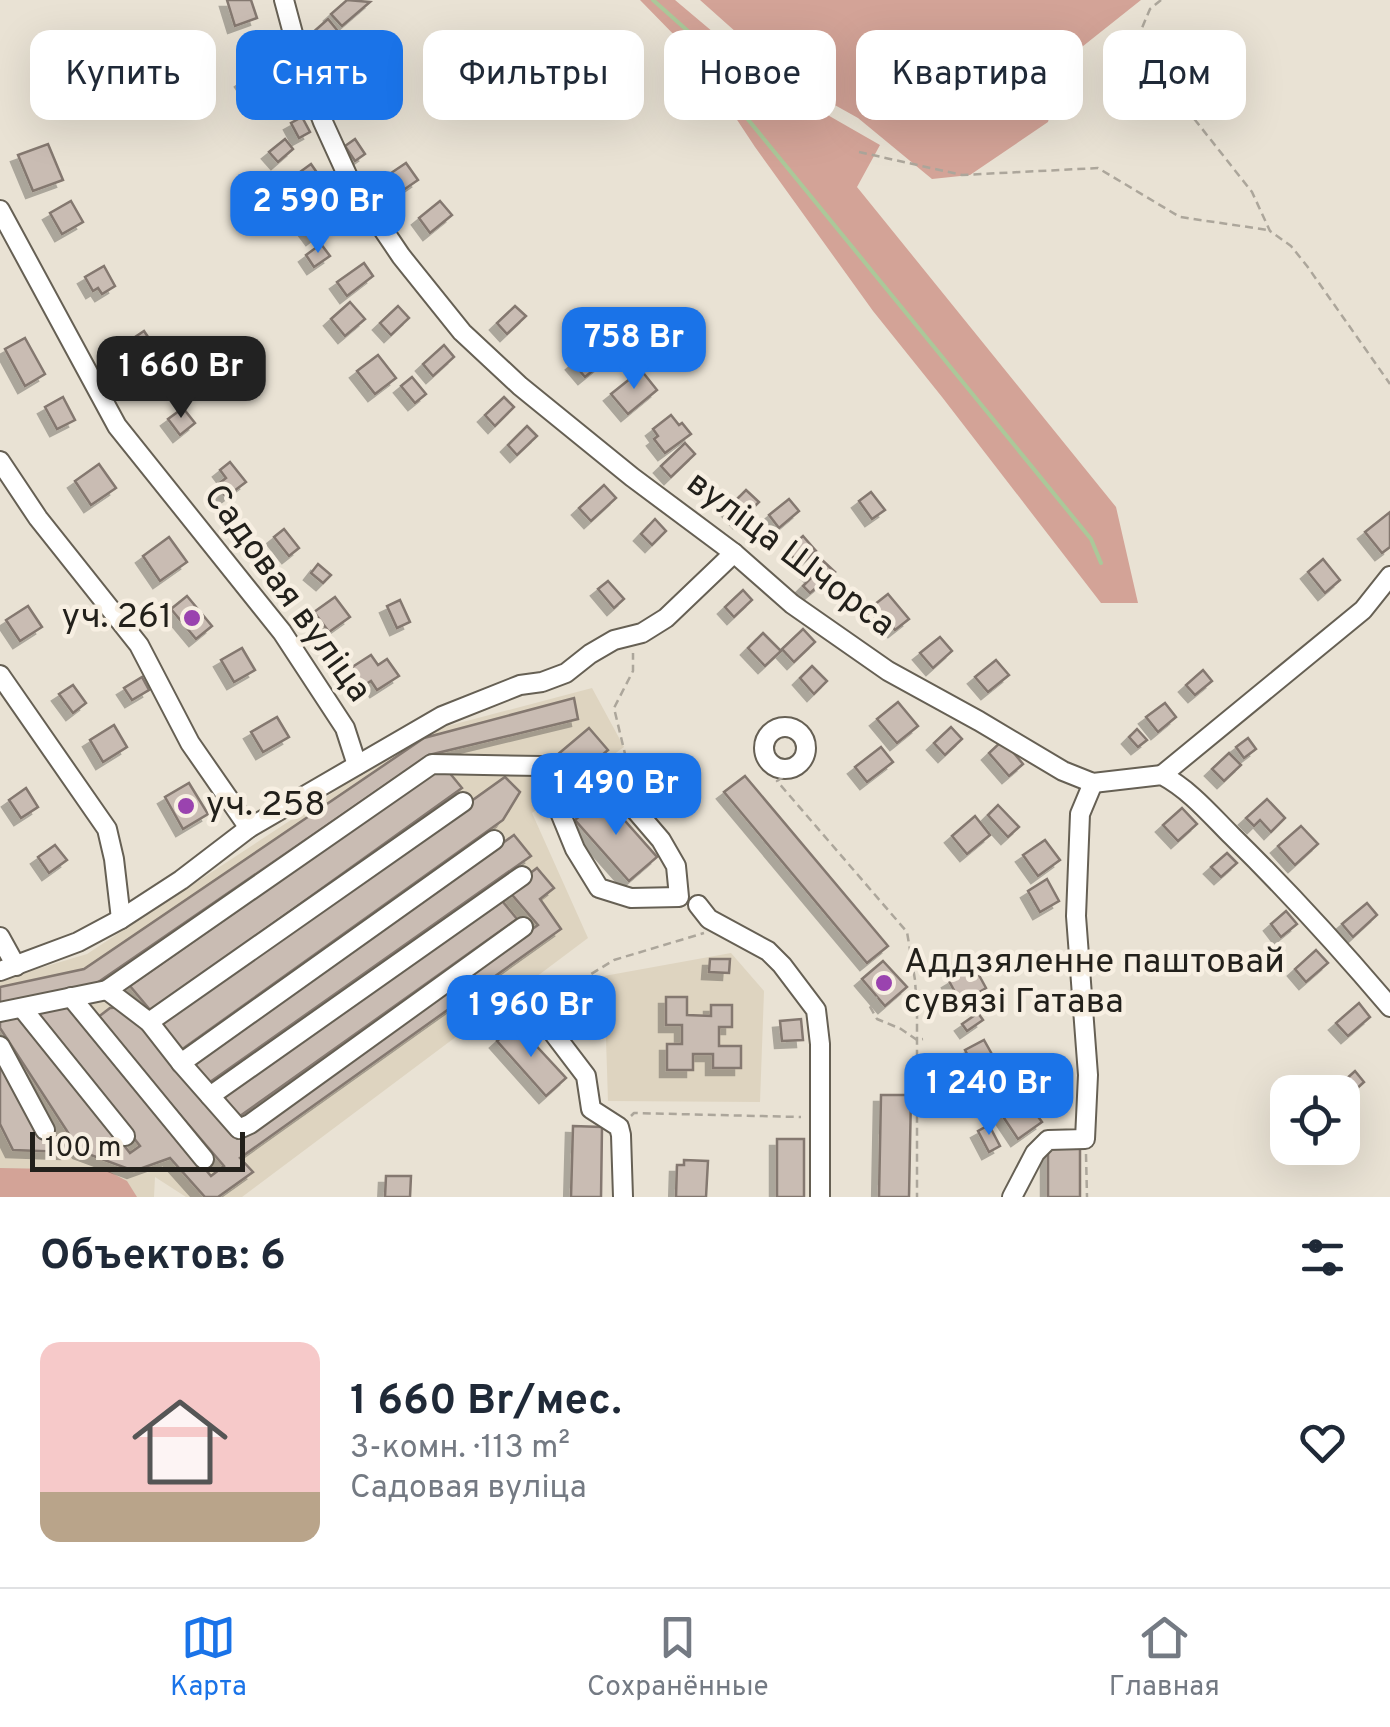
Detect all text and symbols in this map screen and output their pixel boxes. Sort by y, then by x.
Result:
chip: Купить [30,30,216,120]
chip: Снять [236,30,403,120]
chip: Фильтры [423,30,644,120]
chip: Новое [664,30,836,120]
chip: Квартира [856,30,1083,120]
chip: Дом [1103,30,1246,120]
pin: 2 590 Br [215,171,421,256]
text: 2 590 Br [252,183,384,223]
pin: 758 Br [553,307,715,392]
text: 758 Br [584,319,684,359]
pin: 1 660 Br [78,336,284,421]
text: 1 660 Br [119,348,243,388]
street label: вуліца Шчорса [677,462,903,648]
street label: Садовая вуліца [192,476,380,712]
place label: уч. 261 [62,596,172,640]
marker: уч. 261 [181,607,203,629]
pin: 1 490 Br [513,753,719,838]
text: 1 490 Br [553,765,679,805]
place label: уч. 258 [206,784,326,828]
marker: уч. 258 [175,795,197,817]
place label: Аддзяленне паштовай сувязі Гатава [904,941,1285,1025]
marker: Аддзяленне паштовай сувязі Гатава [873,972,895,994]
pin: 1 960 Br [428,975,634,1060]
text: 1 960 Br [469,987,593,1027]
pin: 1 240 Br [886,1053,1092,1138]
text: 1 240 Br [926,1065,1052,1105]
map controls [1270,1075,1360,1165]
button: locate [1270,1075,1360,1165]
scale bar [30,1127,245,1172]
text: 100 m [45,1131,121,1167]
icon: filters [1295,1230,1350,1285]
text: Объектов: 6 [40,1231,286,1284]
text: 1 660 Br/мес. [350,1376,622,1429]
icon: home [120,1382,240,1502]
icon: heart [1295,1415,1350,1470]
text: 3-комн. · 113 m² [350,1429,570,1469]
text: Садовая вуліца [350,1469,587,1509]
tab: Карта [170,1610,247,1706]
tab: Сохранённые [587,1610,769,1706]
tab: Главная [1109,1610,1220,1706]

